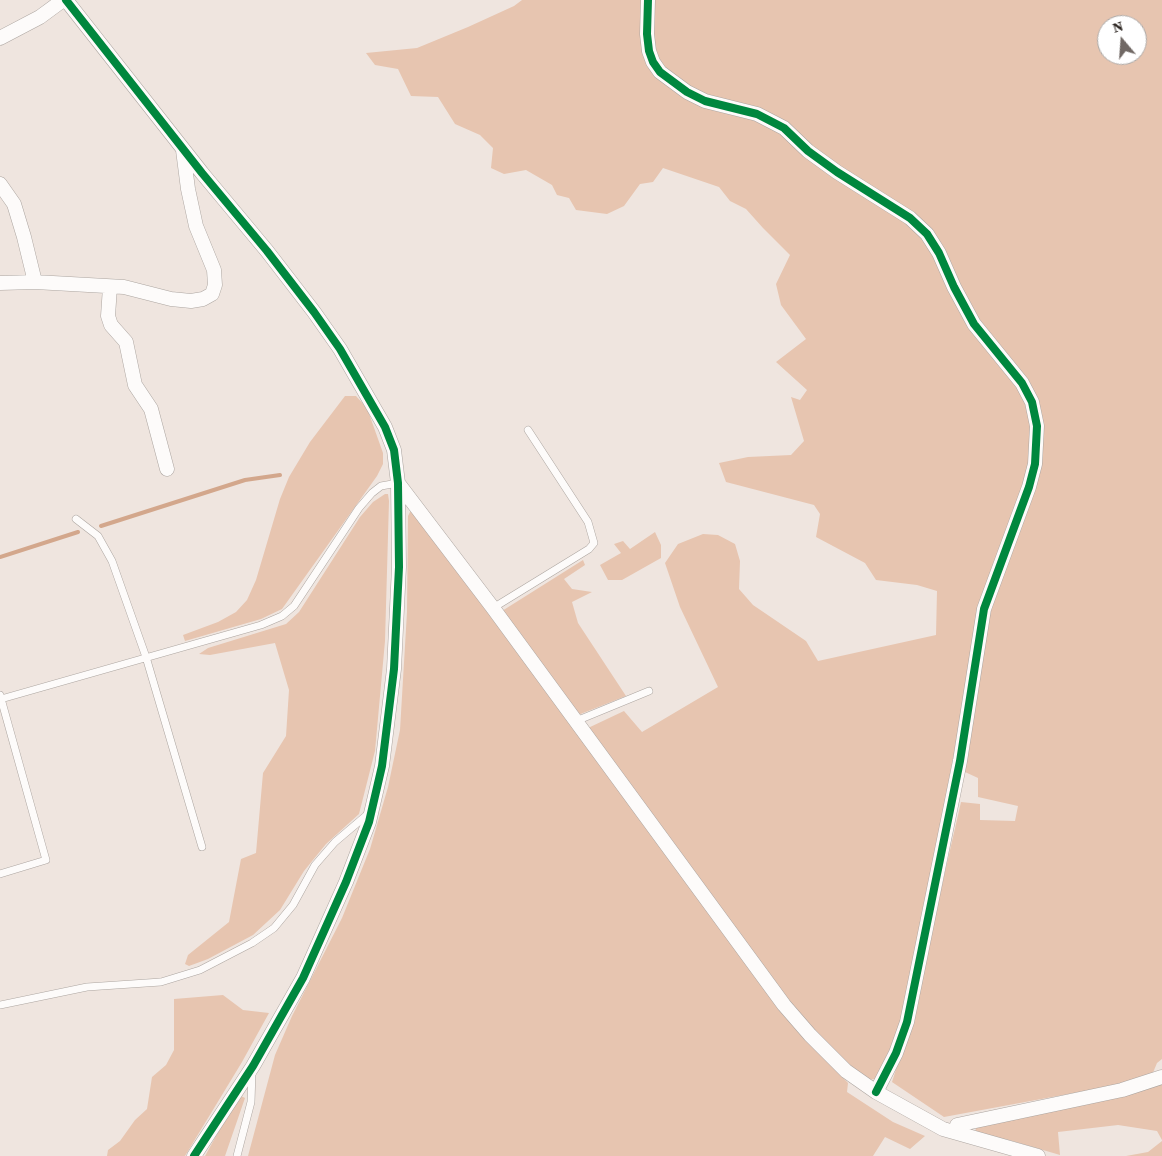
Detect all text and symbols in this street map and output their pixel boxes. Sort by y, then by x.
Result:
north arrow [1097,15,1147,65]
text: N [1110,16,1126,38]

